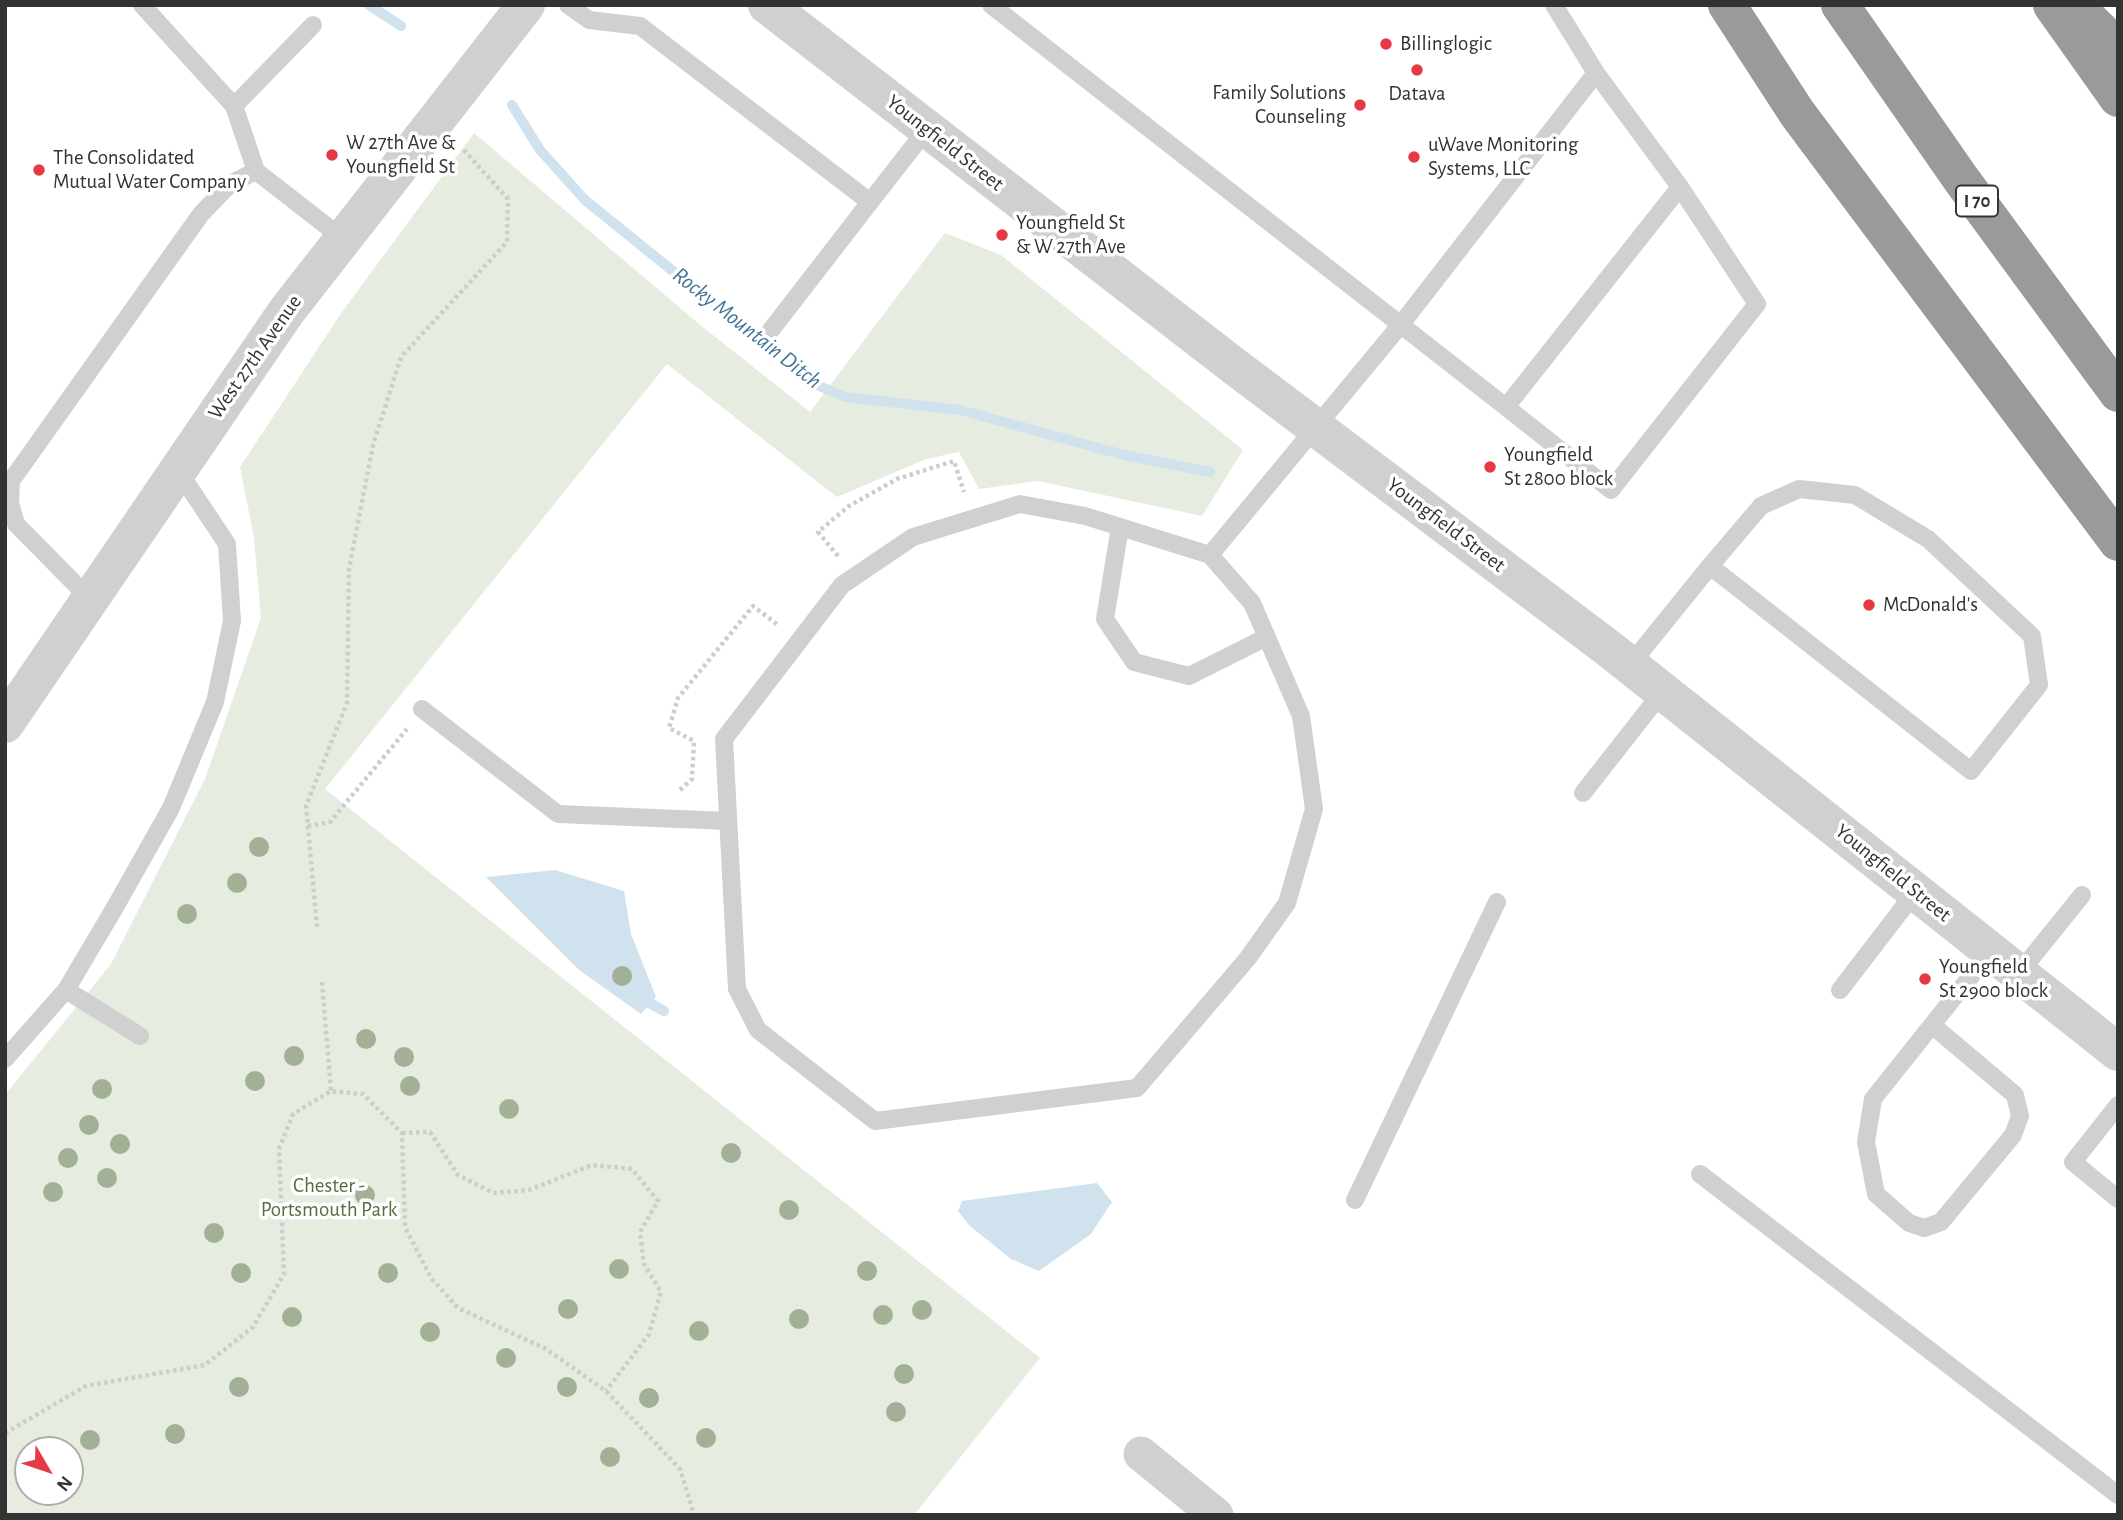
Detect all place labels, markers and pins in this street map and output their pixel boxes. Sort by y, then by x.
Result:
place label: Billinglogic [1400,31,1492,57]
marker: Billinglogic [1378,36,1394,52]
marker: Datava [1409,62,1425,78]
place label: Family Solutions Counseling [1212,80,1346,130]
place label: Datava [1388,81,1446,107]
marker: Family Solutions Counseling [1352,97,1368,113]
place label: W 27th Ave & Youngfield St [346,130,456,180]
place label: uWave Monitoring Systems, LLC [1428,132,1578,182]
place label: The Consolidated Mutual Water Company [53,145,246,195]
marker: W 27th Ave & Youngfield St [324,147,340,163]
marker: uWave Monitoring Systems, LLC [1406,149,1422,165]
marker: The Consolidated Mutual Water Company [31,162,47,178]
place label: Youngfield St & W 27th Ave [1016,210,1126,260]
marker: Youngfield St & W 27th Ave [994,227,1010,243]
place label: Youngfield St 2800 block [1504,442,1613,492]
marker: Youngfield St 2800 block [1482,459,1498,475]
place label: McDonald's [1883,592,1978,618]
marker: McDonald's [1861,597,1877,613]
place label: Youngfield St 2900 block [1939,954,2048,1004]
marker: Youngfield St 2900 block [1917,971,1933,987]

